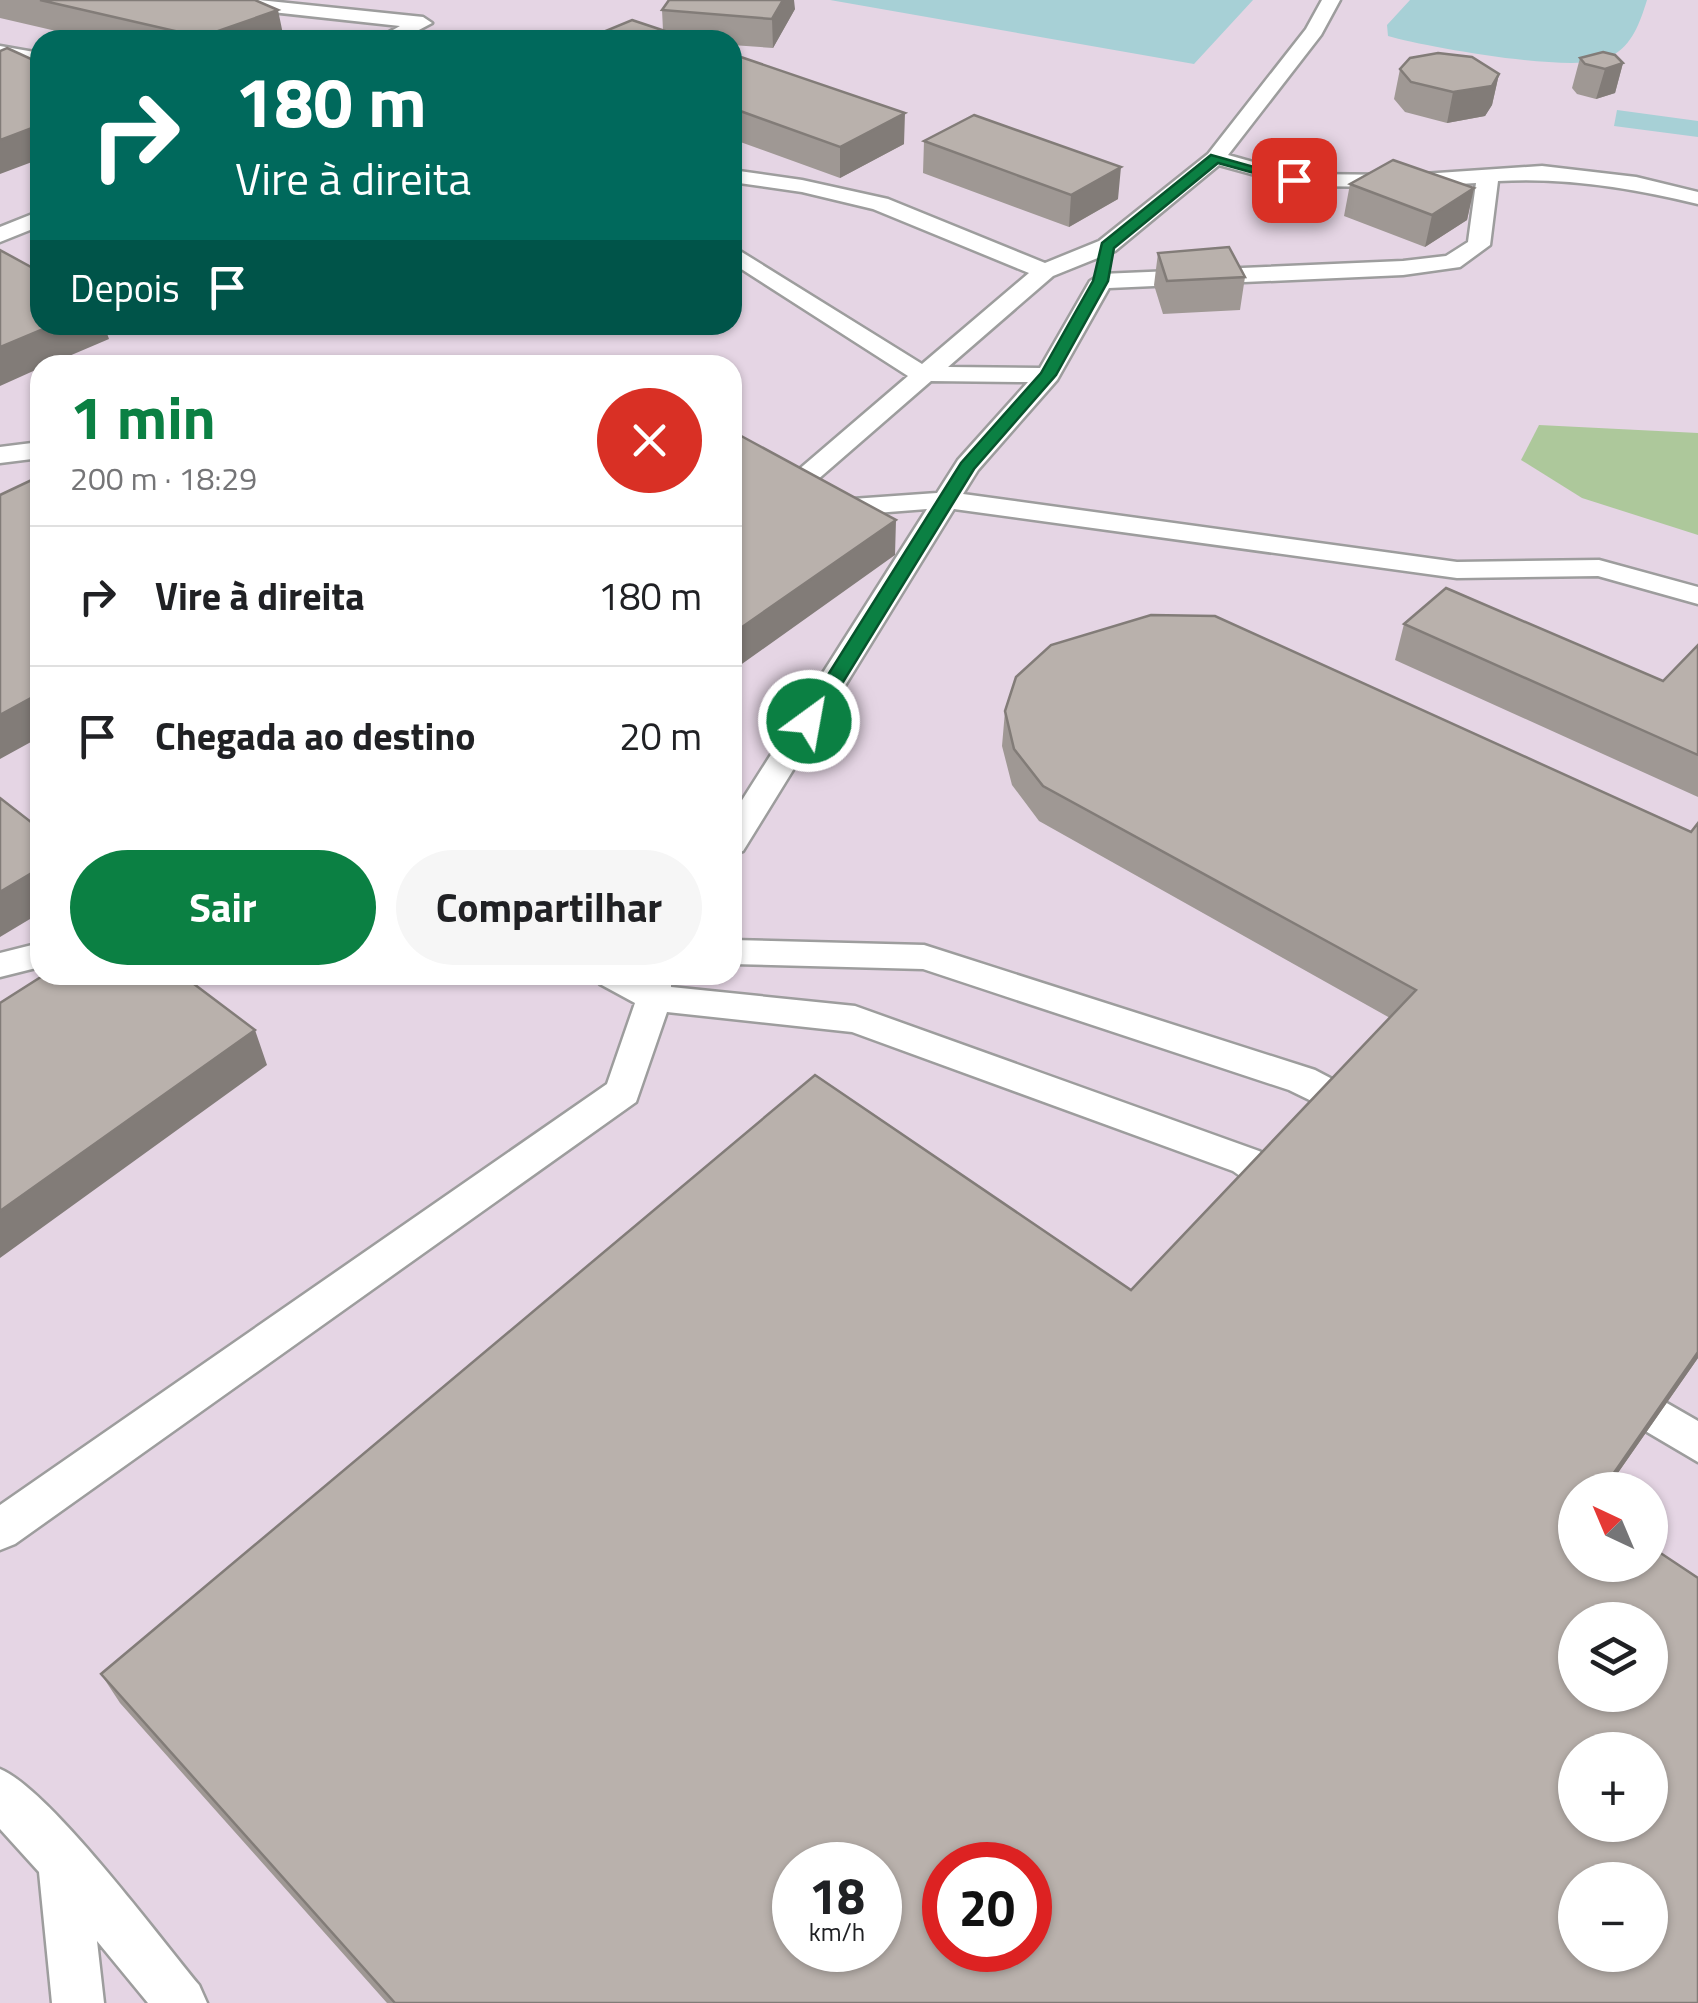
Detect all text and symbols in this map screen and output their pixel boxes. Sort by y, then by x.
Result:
text: 180 m [235,48,427,154]
icon: right [70,70,200,200]
pin [1252,138,1337,223]
text: Vire à direita [235,144,471,212]
icon: arrive [1267,153,1322,208]
text: Depois [70,259,180,317]
icon: arrive [200,260,255,315]
text: 1 min [70,371,216,462]
button: close [597,388,702,493]
text: 200 m · 18:29 [70,454,257,502]
text: Vire à direita [155,567,365,625]
text: 180 m [598,567,702,625]
icon: right [70,569,125,624]
position arrow [757,669,861,773]
text: Chegada ao destino [155,707,475,765]
text: 20 m [619,707,702,765]
icon: arrive [70,709,125,764]
button: Sair [70,850,376,965]
button: Compartilhar [396,850,702,965]
north arrow [1558,1472,1668,1582]
map controls [1558,1472,1668,1972]
button: layers [1558,1602,1668,1712]
button: + [1558,1732,1668,1842]
speed limit sign: 20 [922,1842,1052,1972]
text: 18 [809,1857,865,1933]
button: − [1558,1862,1668,1972]
text: km/h [809,1913,865,1951]

